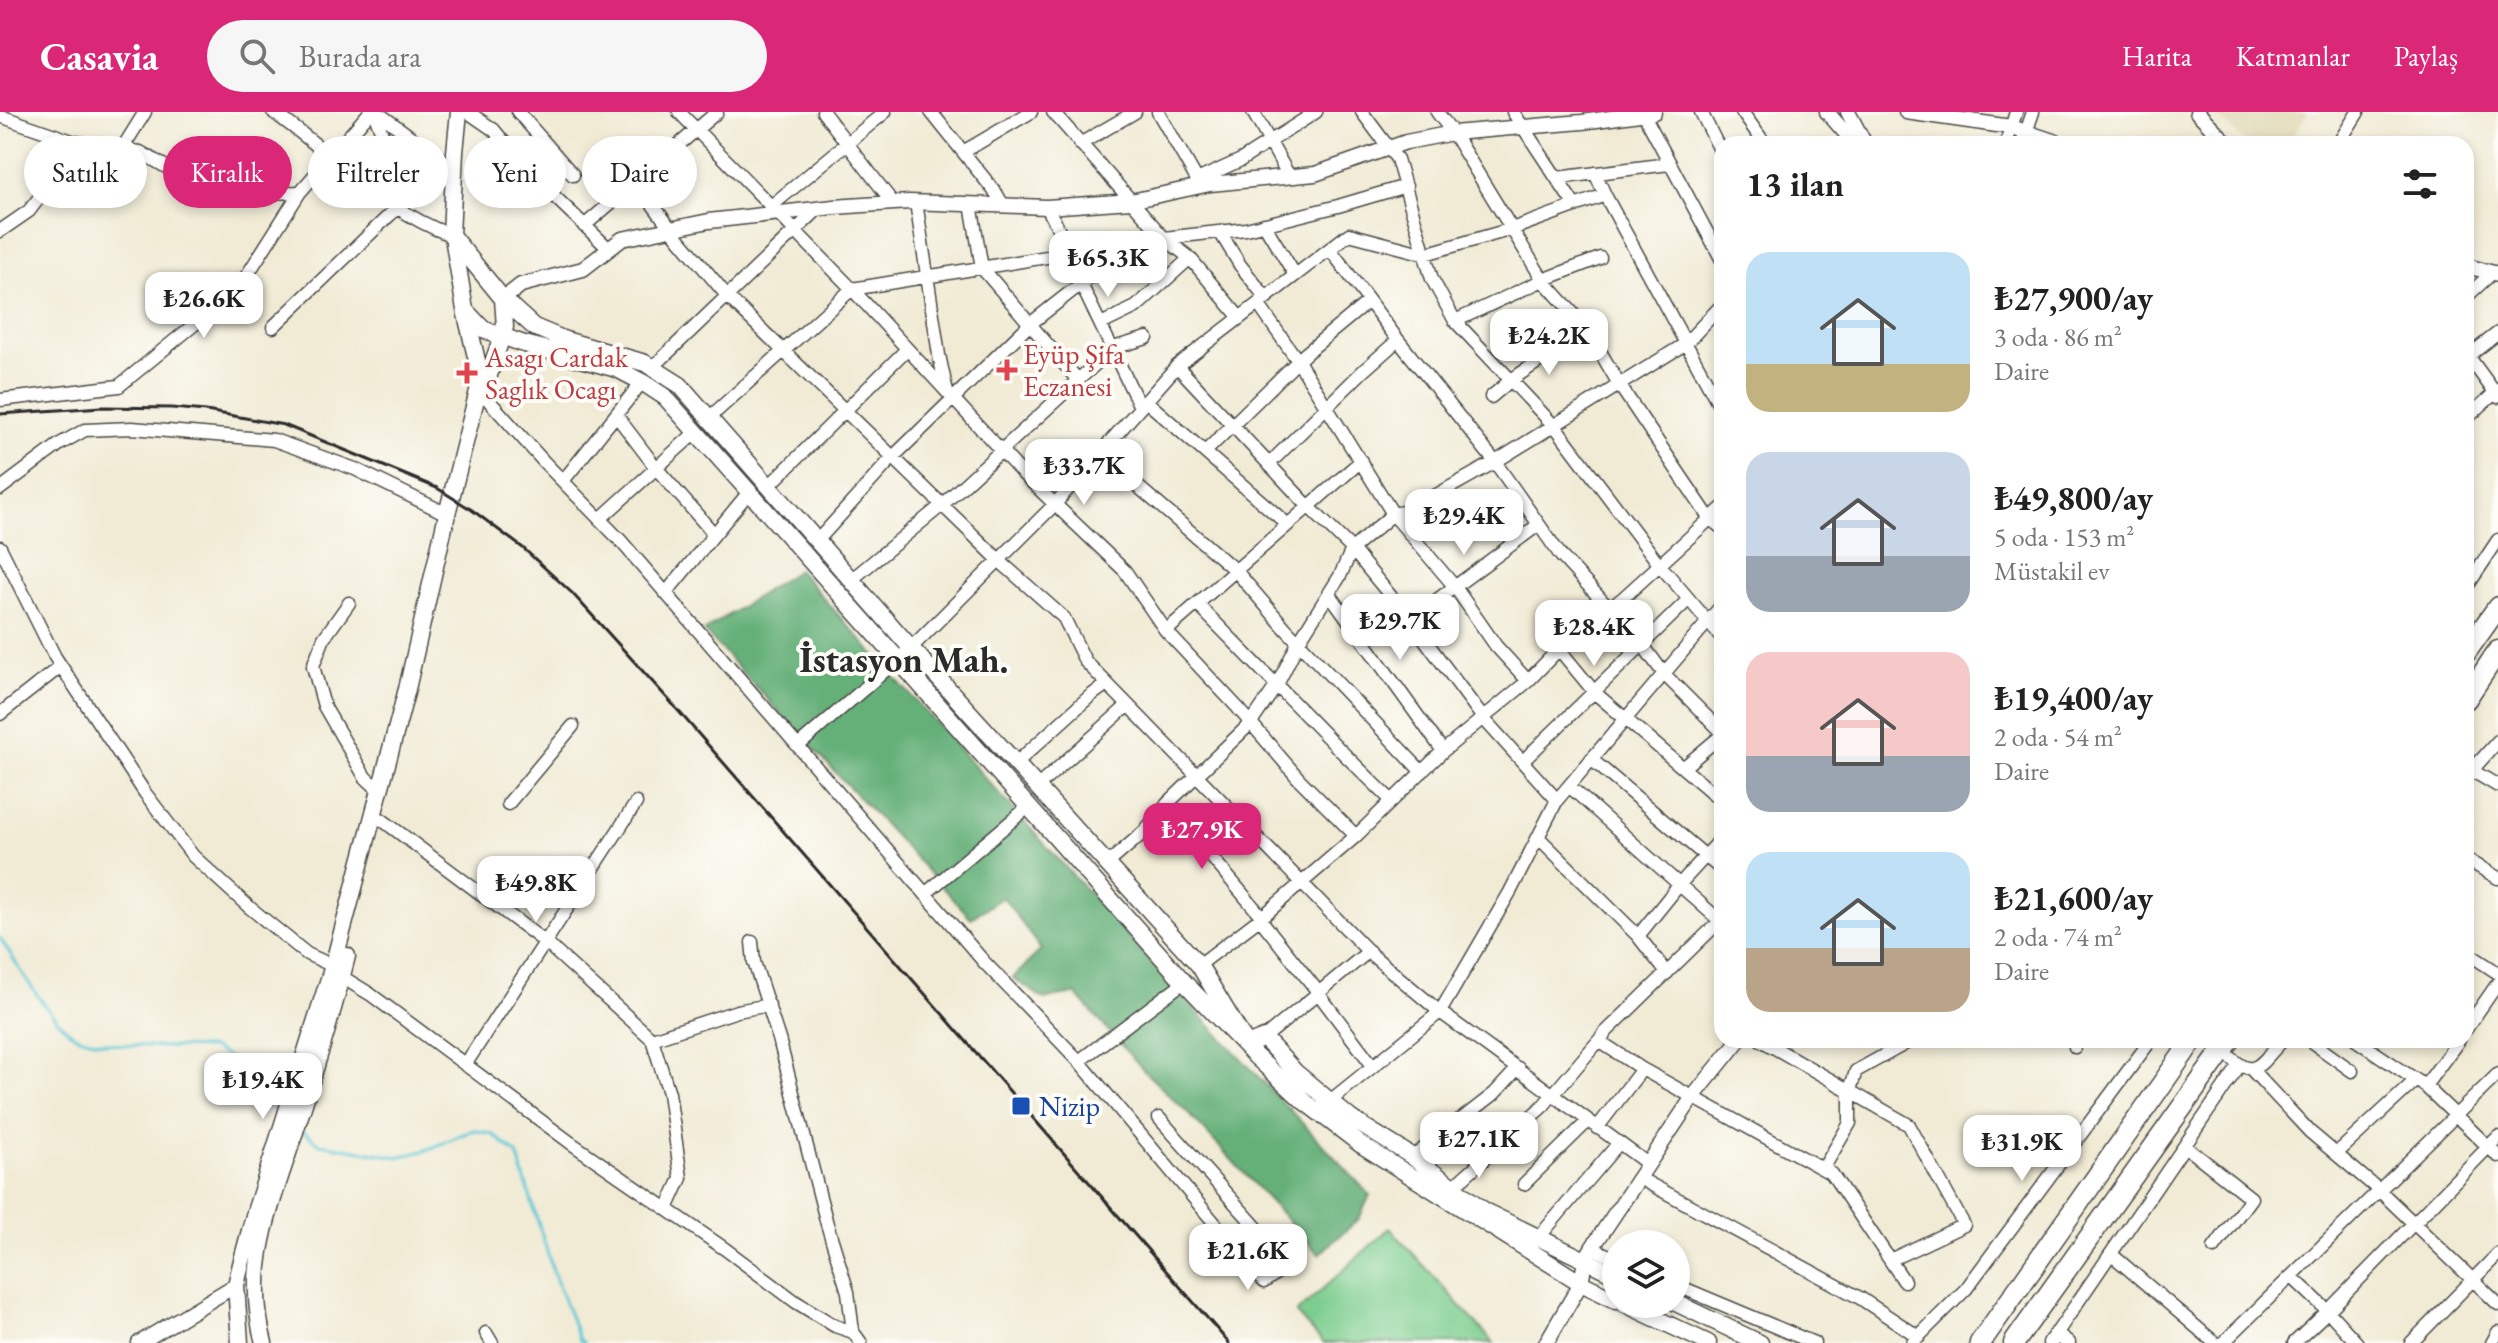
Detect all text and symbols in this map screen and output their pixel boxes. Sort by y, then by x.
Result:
search box [207,20,767,92]
text: Casavia [40,32,159,81]
icon: search [235,34,279,78]
text: Burada ara [299,37,421,76]
text: Harita [2122,38,2192,74]
text: Katmanlar [2236,38,2350,74]
text: Paylaş [2394,38,2458,74]
chip: Satılık [24,136,147,208]
chip: Kiralık [163,136,292,208]
chip: Filtreler [308,136,448,208]
chip: Yeni [464,136,566,208]
chip: Daire [582,136,697,208]
text: 13 ilan [1746,162,1844,206]
icon: filters [2398,162,2442,206]
pin: ₺65.3K [1043,231,1173,299]
text: ₺65.3K [1067,240,1149,274]
pin: ₺26.6K [139,272,269,340]
text: ₺27,900/ay [1994,276,2153,320]
text: ₺26.6K [163,281,245,315]
icon: home [1810,284,1906,380]
pin: ₺24.2K [1484,309,1614,377]
text: ₺24.2K [1508,318,1590,352]
text: 3 oda · 86 m² [1994,320,2122,354]
place label: Eyüp Şifa Eczanesi [1023,336,1125,404]
place label: Asagı Cardak Saglık Ocagı [484,339,629,407]
text: Daire [1994,354,2049,388]
marker: Eyüp Şifa Eczanesi [998,361,1016,379]
marker: Asagı Cardak Saglık Ocagı [456,362,478,384]
pin: ₺33.7K [1019,439,1149,507]
text: ₺33.7K [1043,448,1125,482]
text: ₺49,800/ay [1994,476,2153,520]
icon: home [1810,484,1906,580]
pin: ₺29.4K [1399,489,1529,557]
text: ₺29.4K [1423,498,1505,532]
text: 5 oda · 153 m² [1994,520,2134,554]
text: Müstakil ev [1994,554,2110,588]
pin: ₺29.7K [1335,594,1465,662]
pin: ₺28.4K [1529,600,1659,668]
text: ₺29.7K [1359,603,1441,637]
text: ₺28.4K [1553,609,1635,643]
district label: İstasyon Mah. [800,636,1008,683]
text: ₺19,400/ay [1994,676,2153,720]
icon: home [1810,684,1906,780]
text: 2 oda · 54 m² [1994,720,2122,754]
text: Daire [1994,754,2049,788]
pin: ₺27.9K [1137,803,1267,871]
text: ₺27.9K [1161,812,1243,846]
pin: ₺49.8K [471,856,601,924]
text: ₺49.8K [495,865,577,899]
text: ₺21,600/ay [1994,876,2153,920]
icon: home [1810,884,1906,980]
text: 2 oda · 74 m² [1994,920,2122,954]
text: Daire [1994,954,2049,988]
pin: ₺19.4K [198,1053,328,1121]
text: ₺19.4K [222,1062,304,1096]
place label: Nizip [1039,1088,1100,1124]
marker: Nizip [1010,1095,1032,1117]
pin: ₺27.1K [1414,1112,1544,1180]
pin: ₺31.9K [1957,1115,2087,1183]
text: ₺27.1K [1438,1121,1520,1155]
text: ₺31.9K [1981,1124,2063,1158]
pin: ₺21.6K [1183,1224,1313,1292]
map controls [1602,1230,1690,1318]
button: layers [1602,1230,1690,1318]
text: ₺21.6K [1207,1233,1289,1267]

